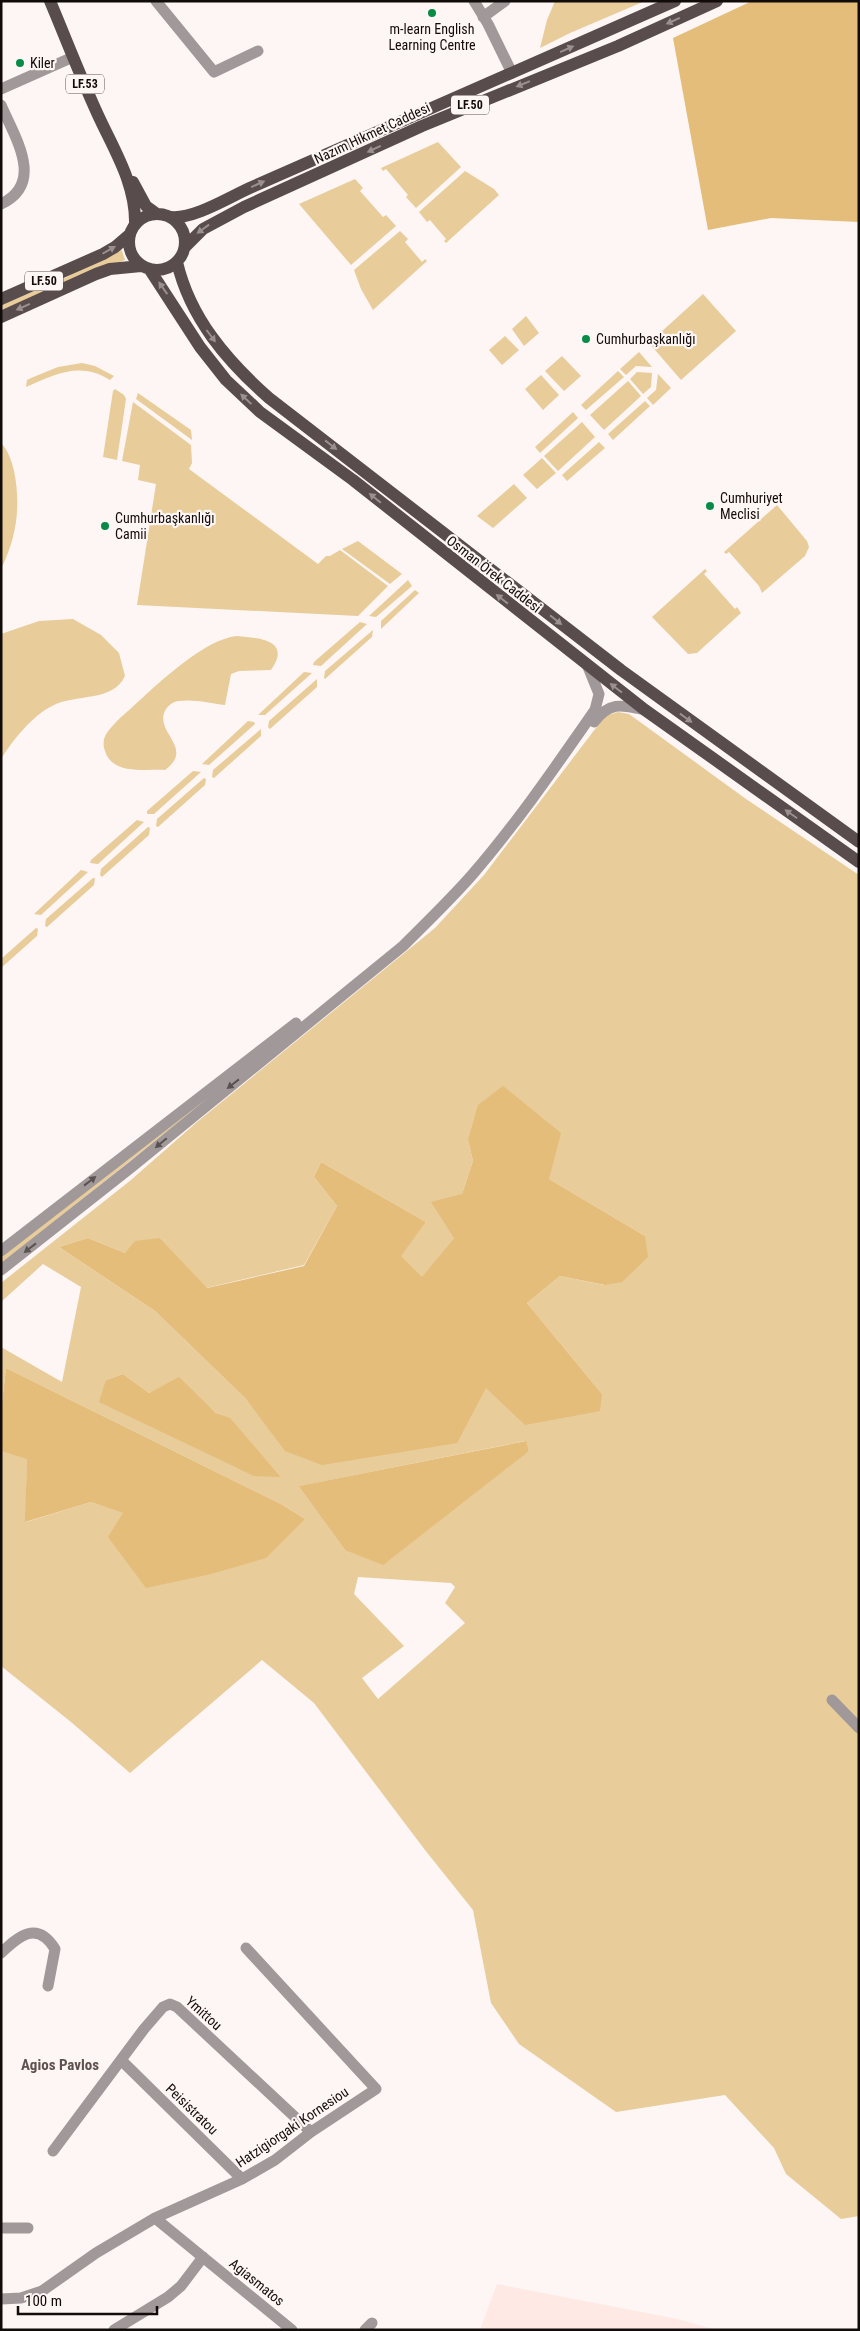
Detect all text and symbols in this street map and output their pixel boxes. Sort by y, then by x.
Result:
marker: m-learn English Learning Centre [426,7,438,19]
one-way arrow [666,18,680,26]
place label: m-learn English Learning Centre [388,21,476,53]
one-way arrow [560,44,574,52]
place label: Kiler [30,55,55,71]
marker: Kiler [14,57,26,69]
road number: LF.53 [66,74,104,94]
one-way arrow [515,80,530,88]
road number: LF.50 [451,96,489,114]
street label: Nazım Hikmet Caddesi [312,99,432,167]
one-way arrow [367,145,381,153]
one-way arrow [251,180,265,188]
one-way arrow [197,224,210,235]
one-way arrow [103,246,116,255]
road number: LF.50 [25,272,63,290]
one-way arrow [158,281,168,295]
one-way arrow [16,303,30,311]
one-way arrow [206,330,216,343]
place label: Cumhurbaşkanlığı [596,331,696,347]
marker: Cumhurbaşkanlığı [580,333,592,345]
one-way arrow [241,393,253,405]
one-way arrow [324,440,337,451]
place label: Cumhuriyet Meclisi [720,490,783,522]
one-way arrow [369,493,382,504]
marker: Cumhuriyet Meclisi [704,500,716,512]
place label: Cumhurbaşkanlığı Camii [115,510,215,542]
marker: Cumhurbaşkanlığı Camii [99,520,111,532]
street label: Osman Örek Caddesi [444,532,544,616]
one-way arrow [496,594,509,605]
one-way arrow [549,615,563,625]
one-way arrow [610,683,623,694]
one-way arrow [679,712,692,723]
one-way arrow [784,809,798,819]
one-way arrow [227,1079,240,1090]
one-way arrow [155,1137,168,1148]
one-way arrow [84,1176,97,1187]
one-way arrow [24,1242,37,1253]
street label: Ymittou [183,1993,225,2033]
district label: Agios Pavlos [21,2056,99,2074]
street label: Peisistratou [163,2080,221,2138]
street label: Hatzigiorgaki Kornesiou [233,2083,351,2171]
street label: Agiasmatos [226,2255,288,2309]
scale bar [18,2284,156,2316]
text: 100 m [25,2292,62,2310]

